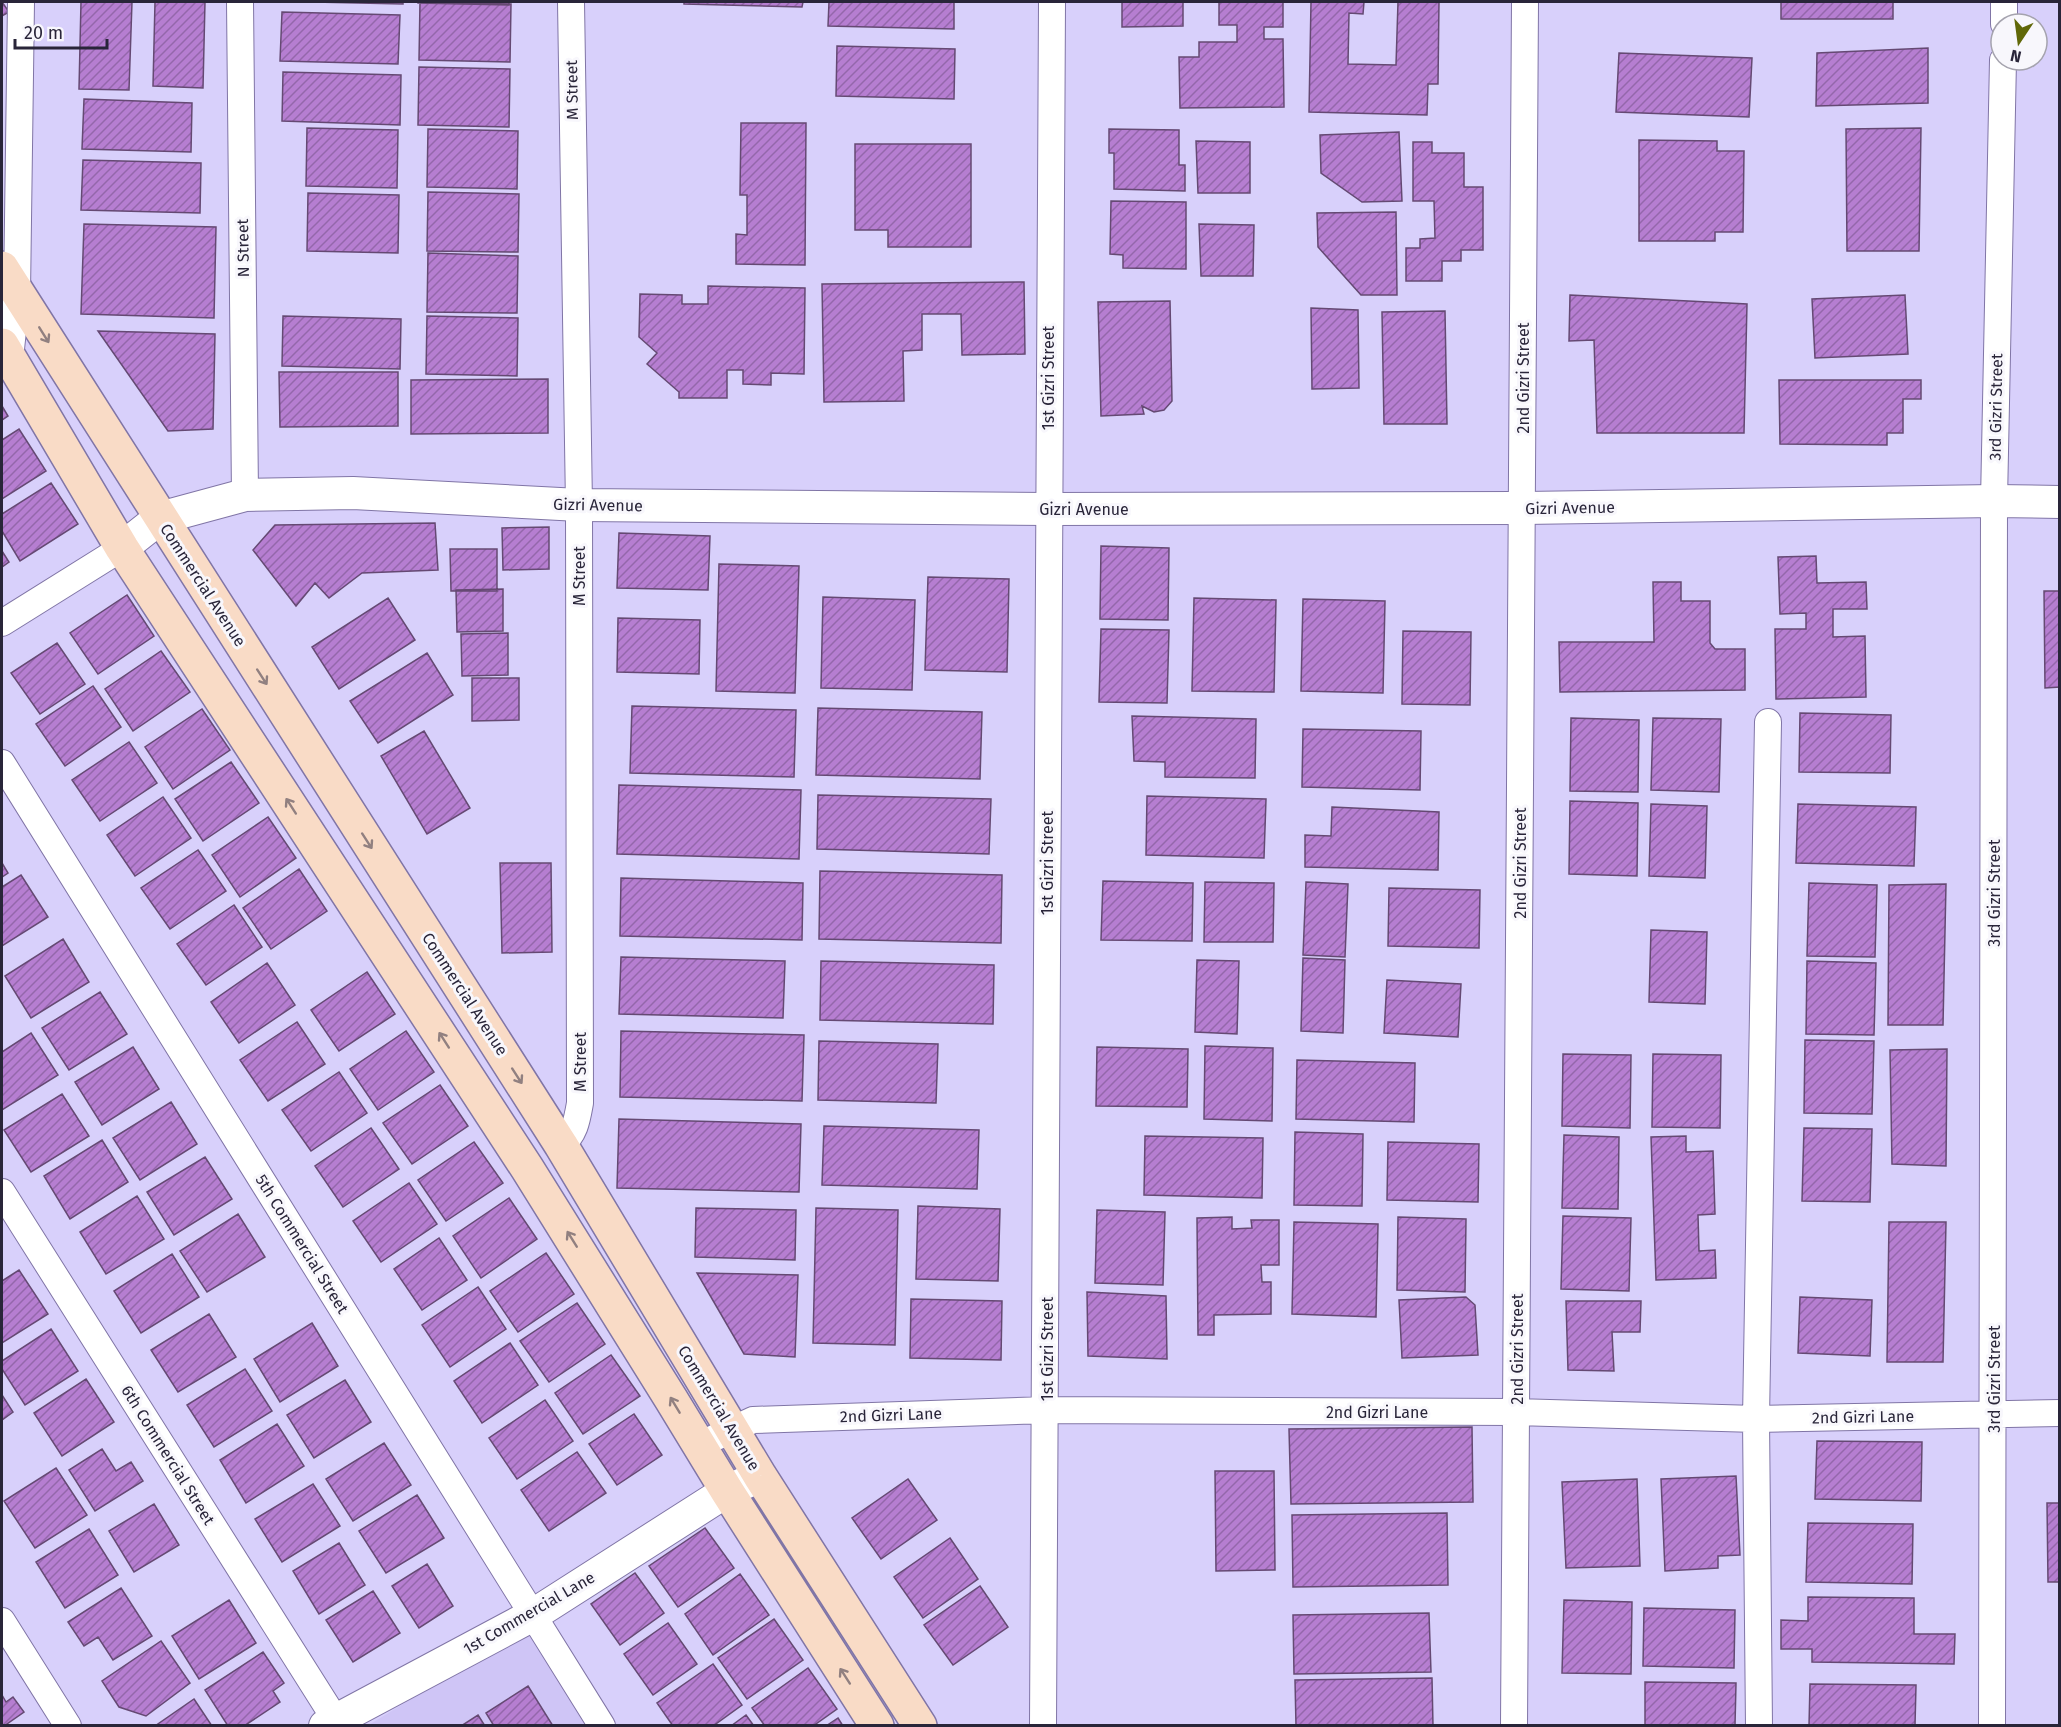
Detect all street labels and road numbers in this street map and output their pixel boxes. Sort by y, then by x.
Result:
street label: M Street [562,60,582,120]
street label: N Street [233,218,253,277]
street label: 2nd Gizri Street [1514,322,1533,434]
street label: 1st Gizri Street [1039,326,1058,430]
street label: 3rd Gizri Street [1986,353,2006,461]
street label: Gizri Avenue [553,495,643,515]
street label: Gizri Avenue [1525,498,1615,518]
street label: Gizri Avenue [1039,500,1129,519]
street label: Commercial Avenue [156,520,250,650]
street label: M Street [570,546,589,606]
street label: 2nd Gizri Street [1511,807,1530,919]
street label: 1st Gizri Street [1038,811,1057,915]
street label: 3rd Gizri Street [1985,839,2004,947]
street label: Commercial Avenue [418,929,512,1059]
street label: M Street [571,1032,590,1092]
street label: 5th Commercial Street [252,1171,353,1317]
street label: 2nd Gizri Street [1508,1293,1527,1405]
street label: 1st Gizri Street [1038,1297,1057,1401]
street label: 3rd Gizri Street [1985,1325,2004,1433]
street label: Commercial Avenue [674,1342,764,1474]
street label: 6th Commercial Street [117,1382,219,1528]
street label: 2nd Gizri Lane [1326,1403,1428,1422]
street label: 2nd Gizri Lane [840,1404,942,1426]
street label: 2nd Gizri Lane [1812,1407,1914,1427]
street label: 1st Commercial Lane [460,1568,598,1658]

